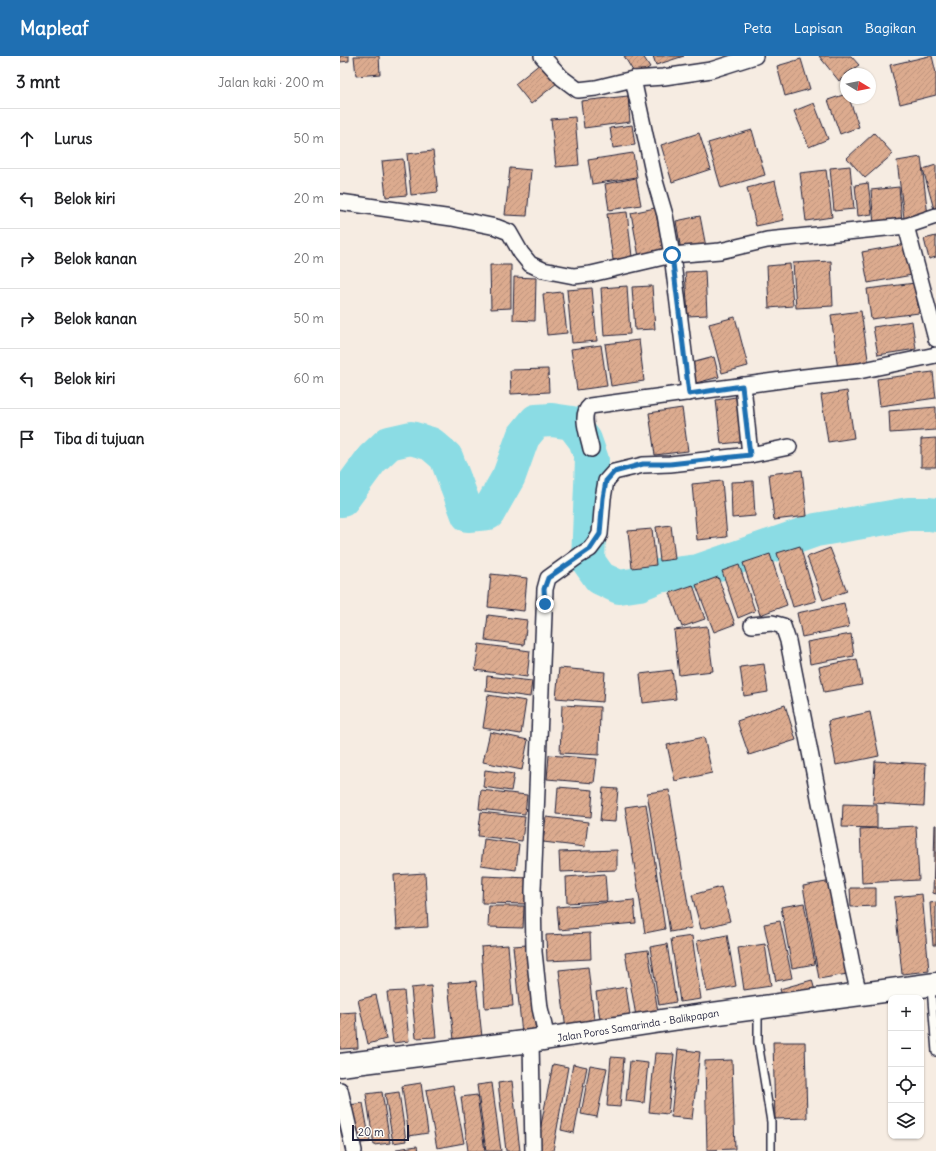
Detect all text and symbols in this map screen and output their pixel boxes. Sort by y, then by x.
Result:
text: Mapleaf [20,16,89,40]
text: Peta [744,19,772,37]
text: Lapisan [794,19,843,37]
text: Bagikan [865,19,916,37]
north arrow [840,68,876,104]
text: 3 mnt [16,71,60,93]
text: Jalan kaki · 200 m [218,74,324,91]
icon: ahead [16,128,38,150]
text: Lurus [54,129,92,148]
text: 50 m [293,130,324,147]
icon: left [16,188,38,210]
text: Belok kiri [54,189,115,208]
text: 20 m [294,190,324,207]
route start [663,246,681,264]
icon: right [16,248,38,270]
text: Belok kanan [54,249,137,268]
text: 20 m [294,250,324,267]
icon: right [16,308,38,330]
text: Belok kanan [54,309,137,328]
text: 50 m [293,310,324,327]
icon: left [16,368,38,390]
text: Belok kiri [54,369,115,388]
text: 60 m [293,370,324,387]
icon: arrive [16,428,38,450]
text: Tiba di tujuan [54,429,144,448]
route end [536,595,554,613]
map controls [888,995,924,1139]
button: + [888,995,924,1031]
street label: Jalan Poros Samarinda - Balikpapan [556,1006,720,1045]
button: − [888,1031,924,1067]
button: locate [888,1067,924,1103]
button: layers [888,1103,924,1139]
scale bar [352,1123,409,1142]
text: 20 m [358,1125,384,1139]

